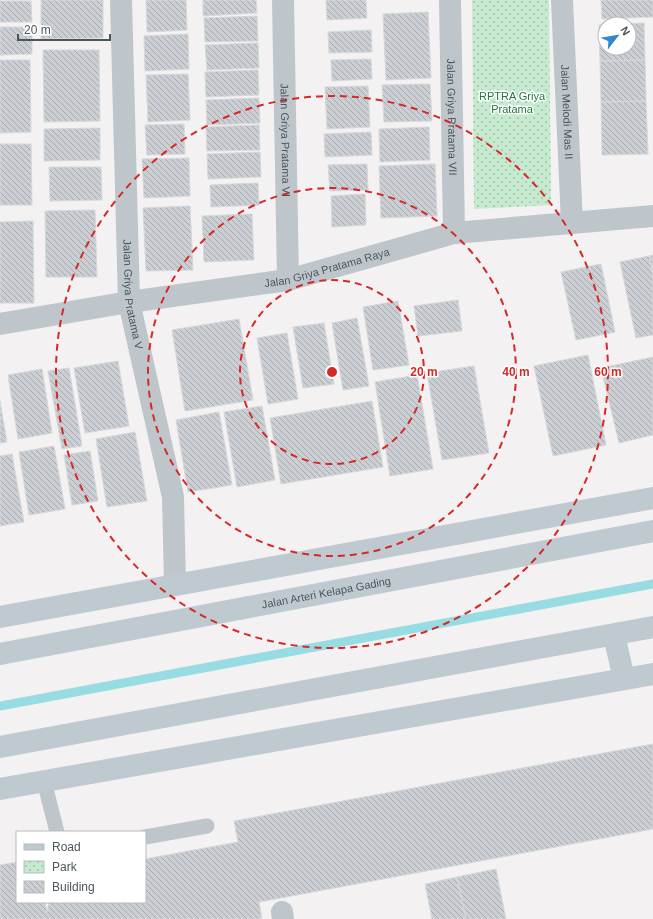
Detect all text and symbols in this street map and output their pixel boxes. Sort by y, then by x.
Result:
scale bar [18,16,110,42]
north arrow [597,16,637,56]
text: 20 m [24,23,51,37]
text: N [618,24,633,37]
street label: Jalan Griya Pratama VII [445,58,459,176]
street label: Jalan Melodi Mas II [559,64,575,160]
street label: Jalan Griya Pratama VI [278,83,293,197]
park label: RPTRA Griya Pratama [479,90,546,115]
street label: Jalan Griya Pratama V [121,239,146,351]
street label: Jalan Griya Pratama Raya [263,245,392,289]
centre of rings [325,365,339,379]
text: 20 m [410,365,438,379]
text: 40 m [502,365,530,379]
text: 60 m [594,365,622,379]
street label: Jalan Arteri Kelapa Gading [261,575,392,611]
legend [16,831,146,903]
text: Road [52,840,81,854]
text: Park [52,860,78,874]
text: Building [52,880,95,894]

